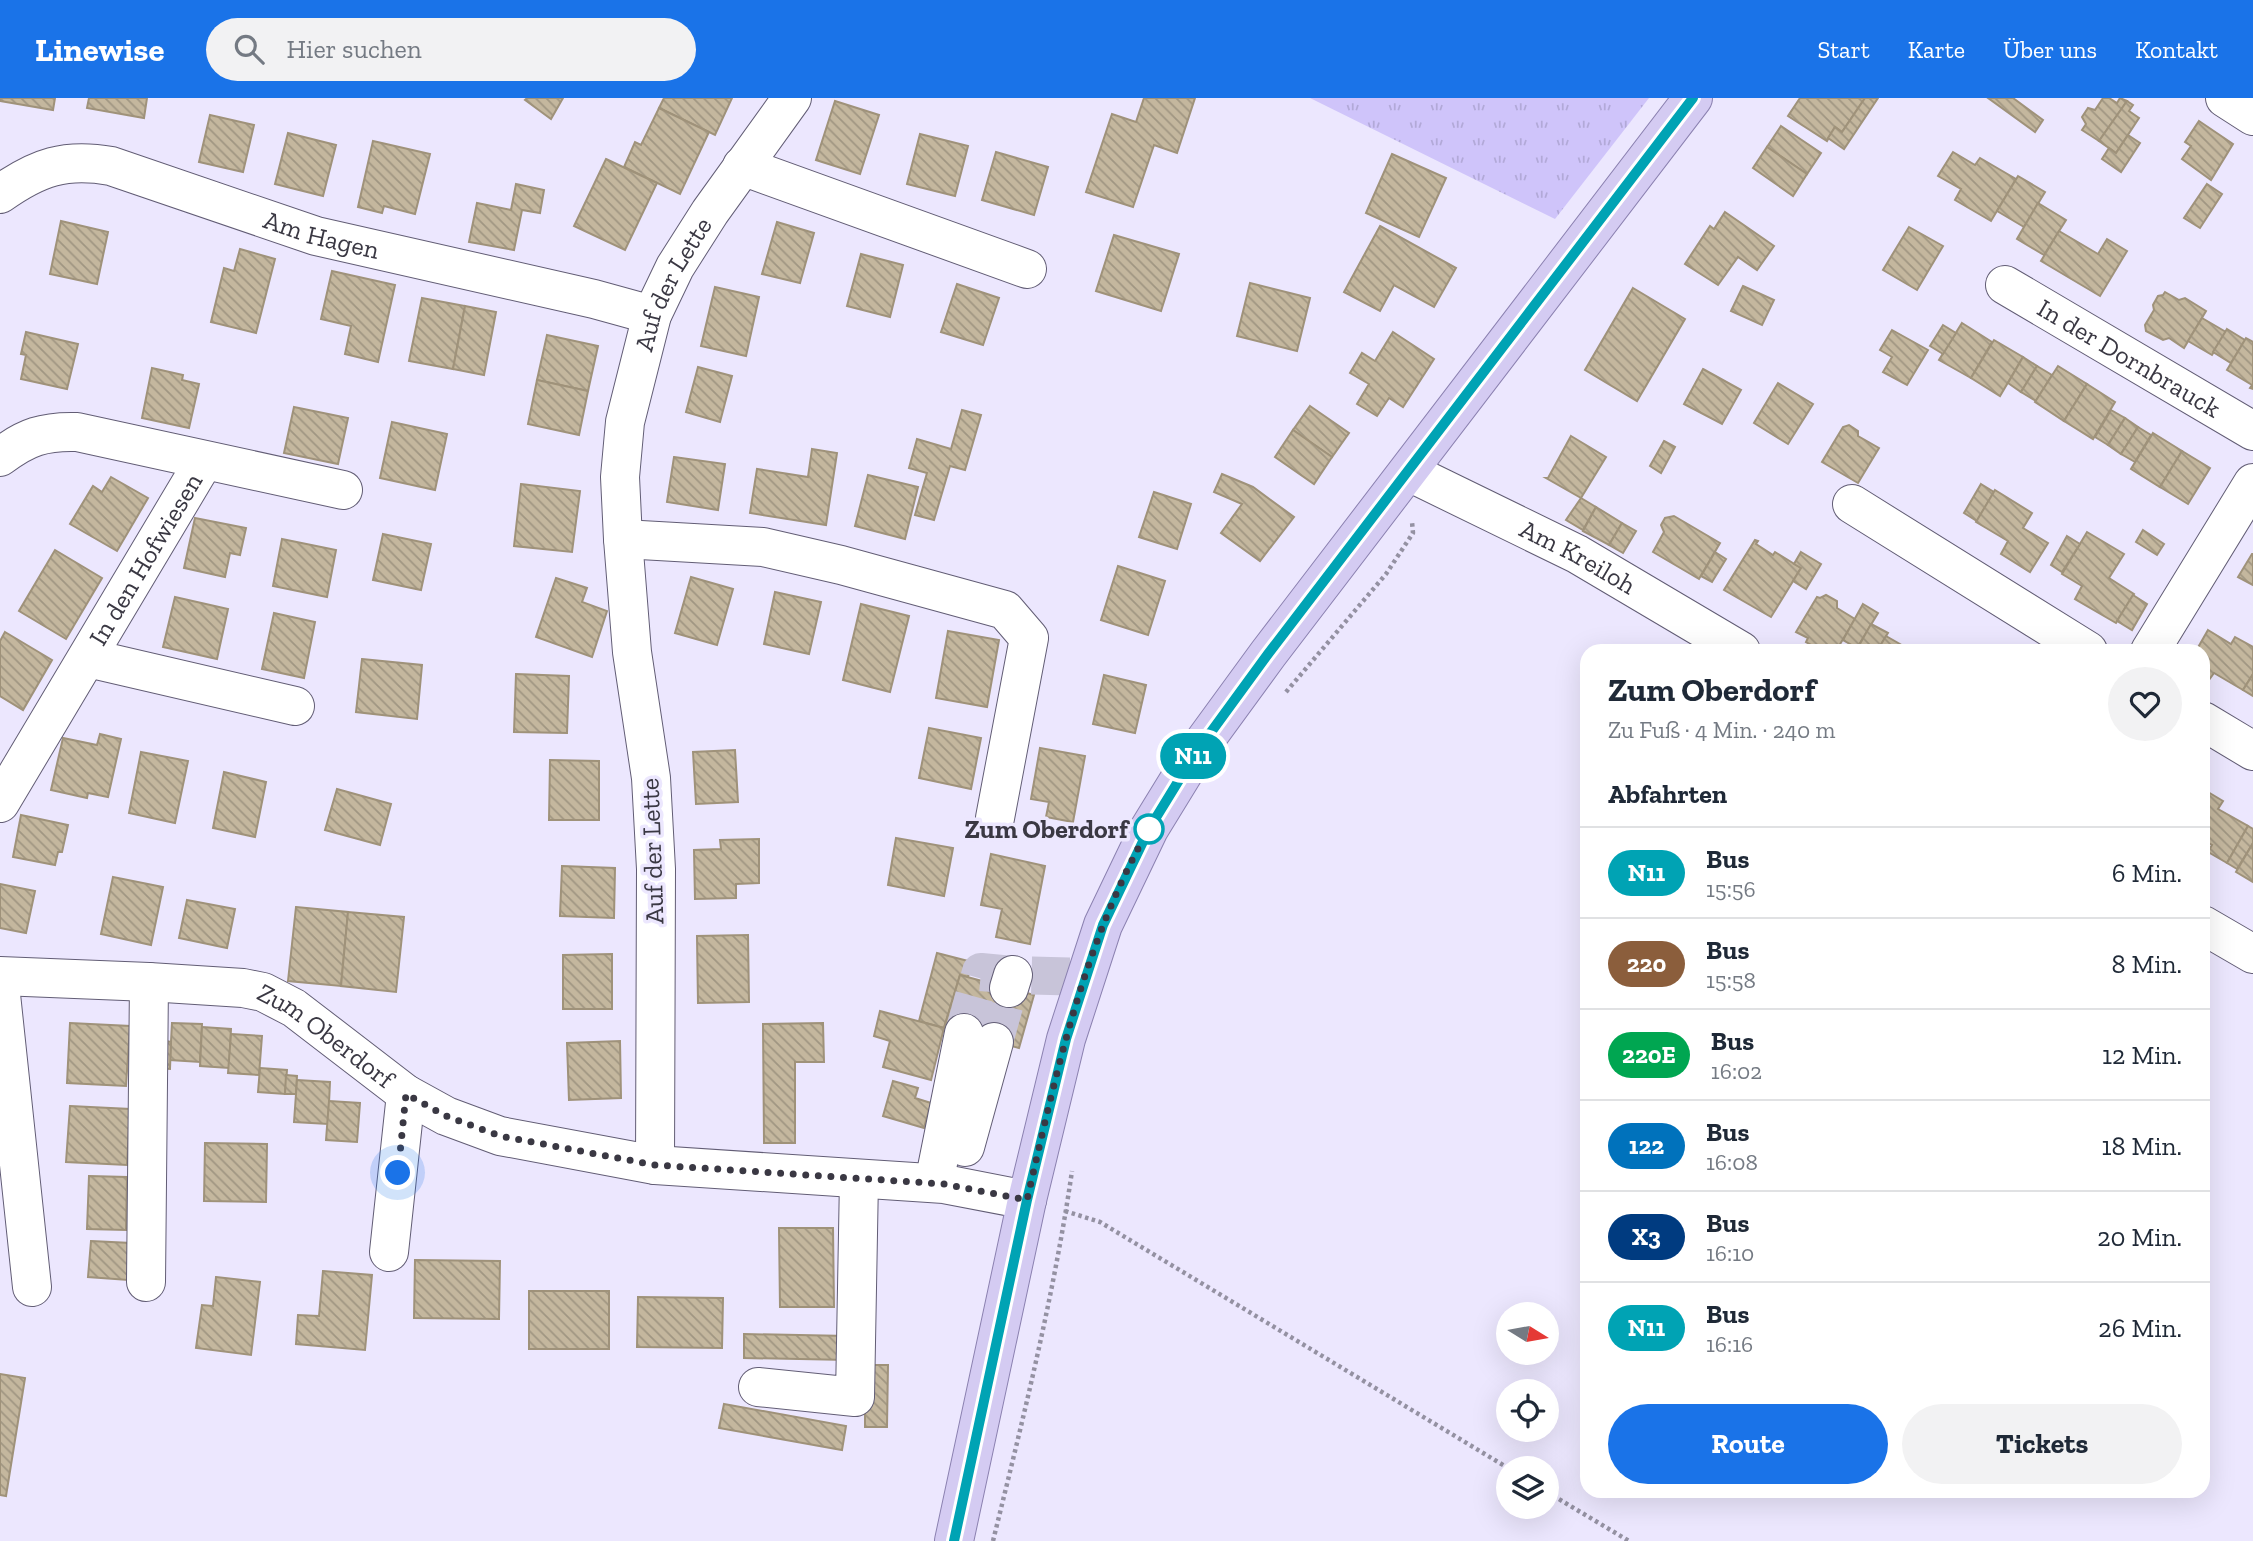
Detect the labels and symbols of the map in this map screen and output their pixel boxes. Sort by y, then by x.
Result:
street label: Am Hagen [259,203,382,266]
street label: Auf der Lette [628,211,719,354]
street label: In der Dornbrauck [2032,292,2227,425]
street label: In den Hofwiesen [82,467,209,651]
street label: Am Kreiloh [1515,513,1642,601]
line badge: N11 [1153,733,1233,779]
street label: Auf der Lette [633,777,671,925]
place label: Zum Oberdorf [965,813,1131,845]
marker: Zum Oberdorf [1134,814,1164,844]
street label: Zum Oberdorf [252,976,402,1096]
your location [380,1155,415,1190]
north arrow [1496,1302,1559,1365]

